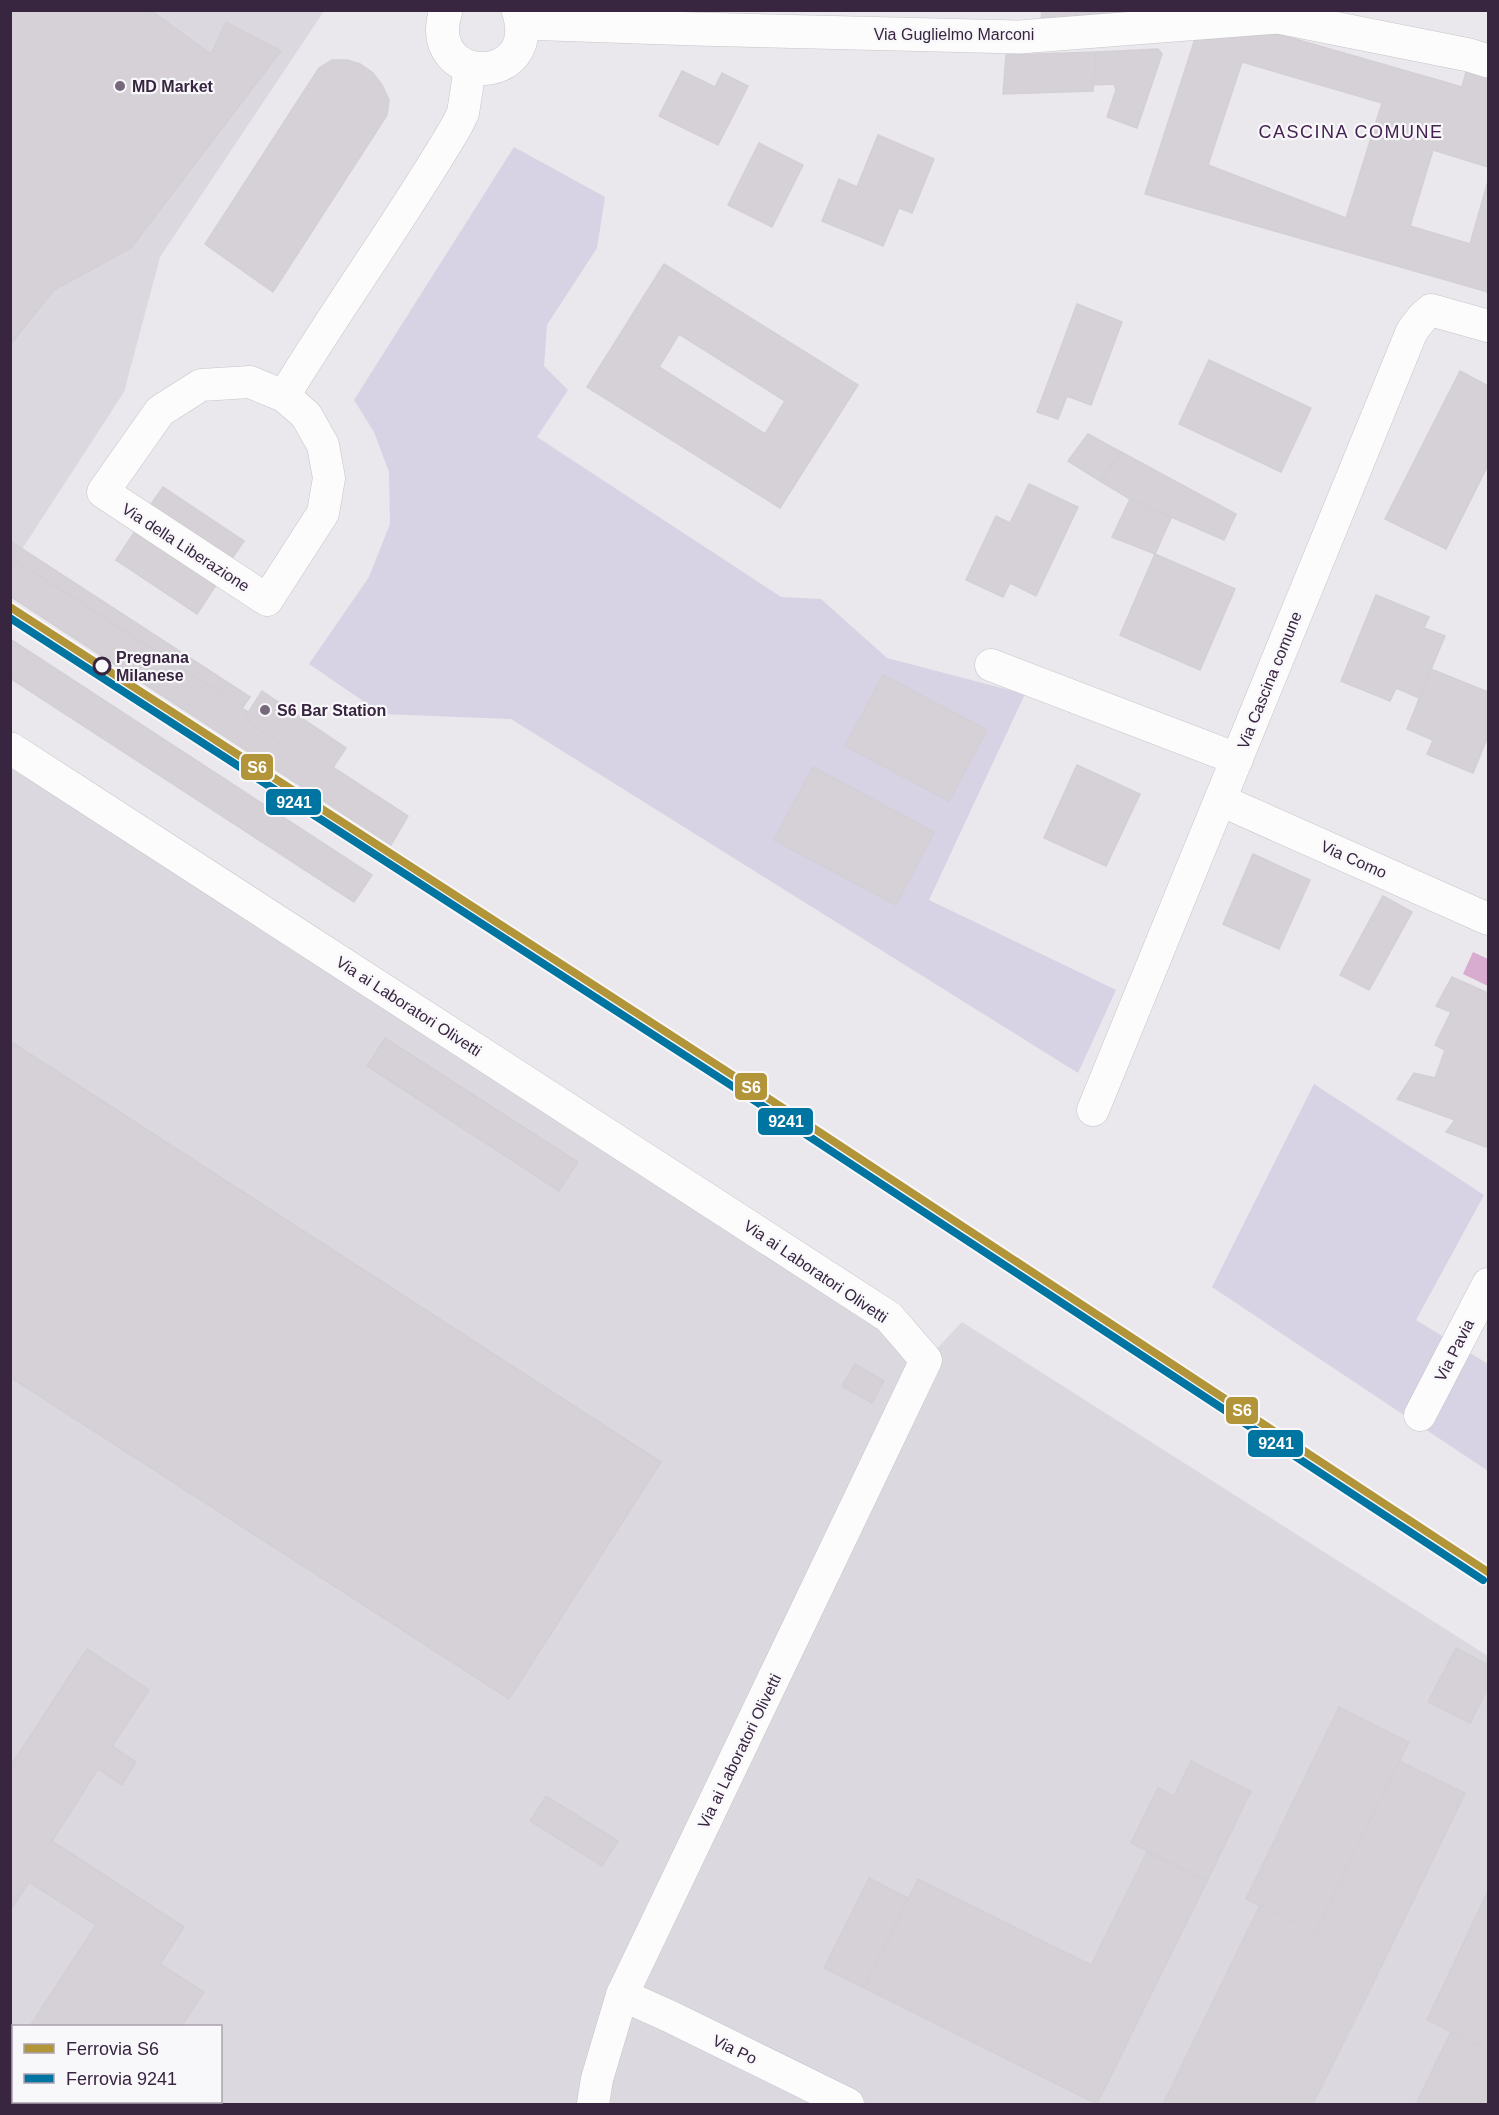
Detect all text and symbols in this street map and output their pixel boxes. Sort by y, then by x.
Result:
street label: Via Guglielmo Marconi [874,26,1034,43]
place label: MD Market [132,78,214,95]
marker: MD Market [113,79,127,93]
district label: CASCINA COMUNE [1258,122,1444,142]
street label: Via della Liberazione [119,500,253,595]
street label: Via Cascina comune [1234,609,1305,751]
place label: Pregnana Milanese [116,649,189,684]
marker: Pregnana Milanese [93,657,111,675]
place label: S6 Bar Station [277,702,386,719]
marker: S6 Bar Station [258,703,272,717]
line badge: S6 [240,753,274,781]
text: S6 [247,759,267,776]
line badge: 9241 [265,788,322,816]
text: 9241 [276,794,312,811]
street label: Via Como [1318,837,1389,881]
street label: Via ai Laboratori Olivetti [333,953,484,1060]
line badge: S6 [734,1072,768,1101]
text: S6 [741,1079,761,1096]
line badge: 9241 [757,1107,814,1136]
text: 9241 [768,1113,804,1130]
street label: Via ai Laboratori Olivetti [741,1217,891,1326]
street label: Via Pavia [1432,1316,1477,1384]
line badge: S6 [1225,1396,1259,1425]
text: S6 [1232,1402,1252,1419]
line badge: 9241 [1247,1429,1304,1458]
text: 9241 [1258,1435,1294,1452]
street label: Via ai Laboratori Olivetti [695,1671,784,1831]
legend [12,2025,222,2103]
street label: Via Po [710,2032,760,2067]
text: Ferrovia S6 [66,2039,159,2059]
text: Ferrovia 9241 [66,2069,177,2089]

